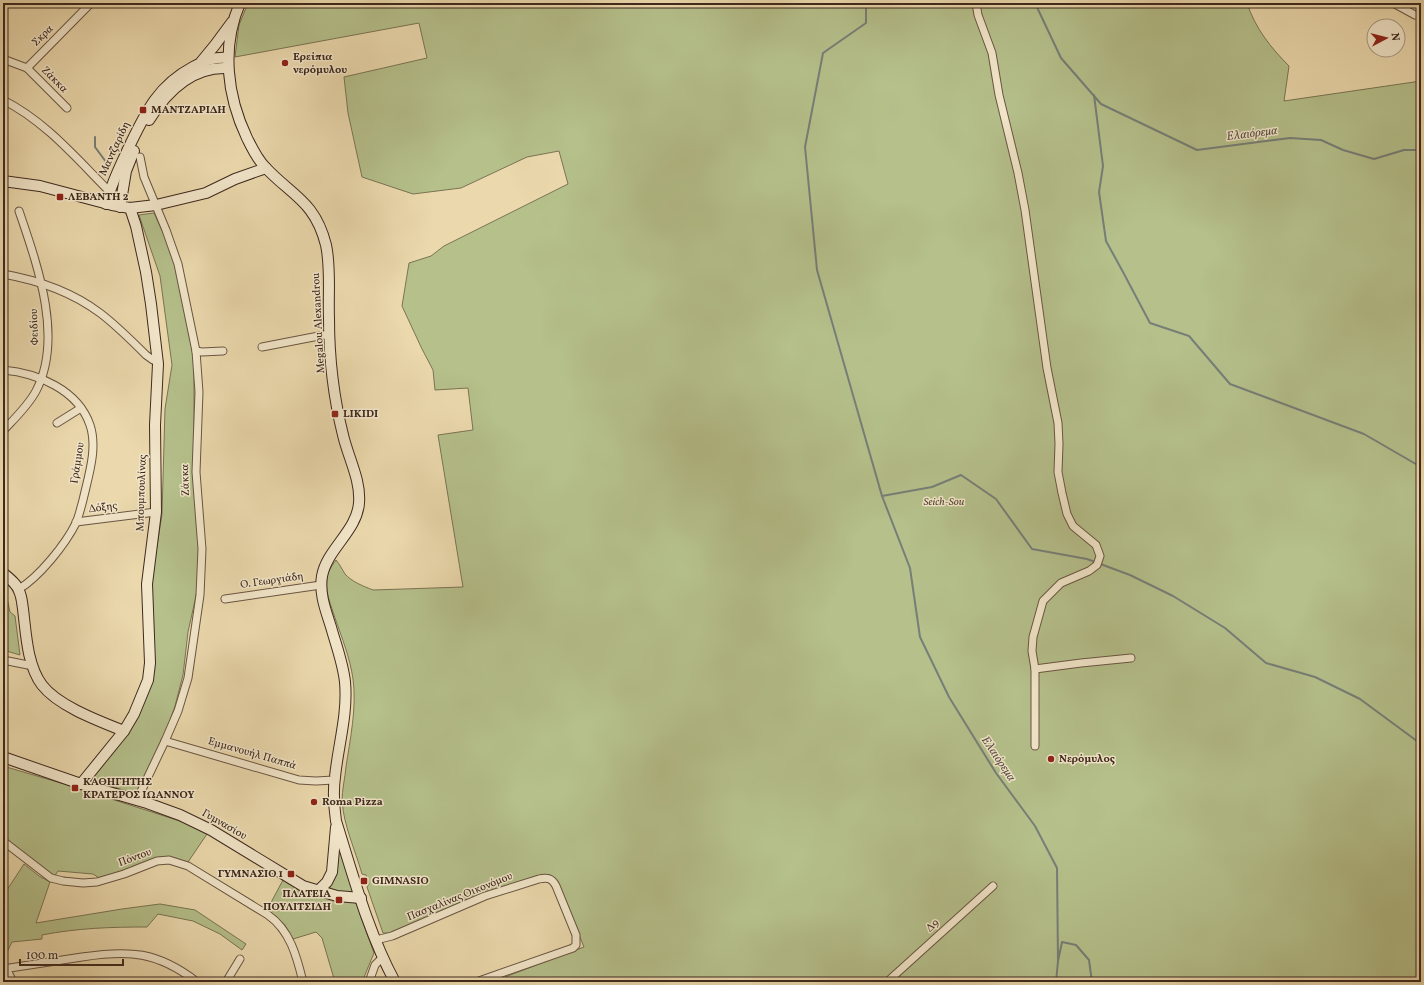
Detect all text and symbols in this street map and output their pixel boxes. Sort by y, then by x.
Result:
north arrow [1366,18,1406,58]
street label: Σκρα [29,22,57,50]
text: N [1387,32,1402,42]
place label: Ερείπια νερόμυλου [293,50,347,78]
marker: Ερείπια νερόμυλου [280,58,290,68]
street label: Ζάκκα [37,63,71,97]
place label: ΜΑΝΤΖΑΡΙΔΗ [151,103,226,118]
marker: ΜΑΝΤΖΑΡΙΔΗ [138,105,148,115]
street label: Μαντζαρίδη [96,119,134,179]
water label: Ελαιόρεμα [1226,123,1279,145]
place label: ΛΕΒΑΝΤΗ 2 [68,190,129,205]
marker: ΛΕΒΑΝΤΗ 2 [55,192,65,202]
street label: Megalou Alexandrou [309,272,329,374]
street label: Φειδίου [27,308,43,346]
place label: LIKIDI [343,407,378,422]
marker: LIKIDI [330,409,340,419]
street label: Γράμμου [67,441,89,485]
street label: Μπουμπουλίνας [133,454,151,532]
street label: Ζάκκα [178,463,194,496]
park label: Seich-Sou [924,495,965,510]
street label: Δόξης [88,499,118,517]
street label: Ο. Γεωργιάδη [239,569,305,593]
water label: Ελαιόρεμα [977,733,1019,785]
street label: Εμμανουήλ Παππά [206,734,298,774]
place label: Νερόμυλος [1059,752,1115,767]
marker: Νερόμυλος [1046,754,1056,764]
place label: ΚΑΘΗΓΗΤΗΣ ΚΡΑΤΕΡΟΣ ΙΩΑΝΝΟΥ [83,775,194,803]
marker: ΚΑΘΗΓΗΤΗΣ ΚΡΑΤΕΡΟΣ ΙΩΑΝΝΟΥ [70,783,80,793]
place label: Roma Pizza [322,795,383,810]
marker: Roma Pizza [309,797,319,807]
street label: Γυμνασίου [199,806,249,844]
street label: Πόντου [116,845,154,871]
place label: ΓΥΜΝΑΣΙΟ 1 [218,867,283,882]
marker: ΓΥΜΝΑΣΙΟ 1 [286,869,296,879]
street label: Πασχαλίνας Οικονόμου [405,869,515,925]
place label: GIMNASIO [372,874,429,889]
marker: GIMNASIO [359,876,369,886]
place label: ΠΛΑΤΕΙΑ ΠΟΥΛΙΤΣΙΔΗ [263,887,331,915]
marker: ΠΛΑΤΕΙΑ ΠΟΥΛΙΤΣΙΔΗ [334,895,344,905]
street label: Δ9 [923,916,943,936]
scale bar [20,941,123,967]
text: 100 m [26,948,59,964]

